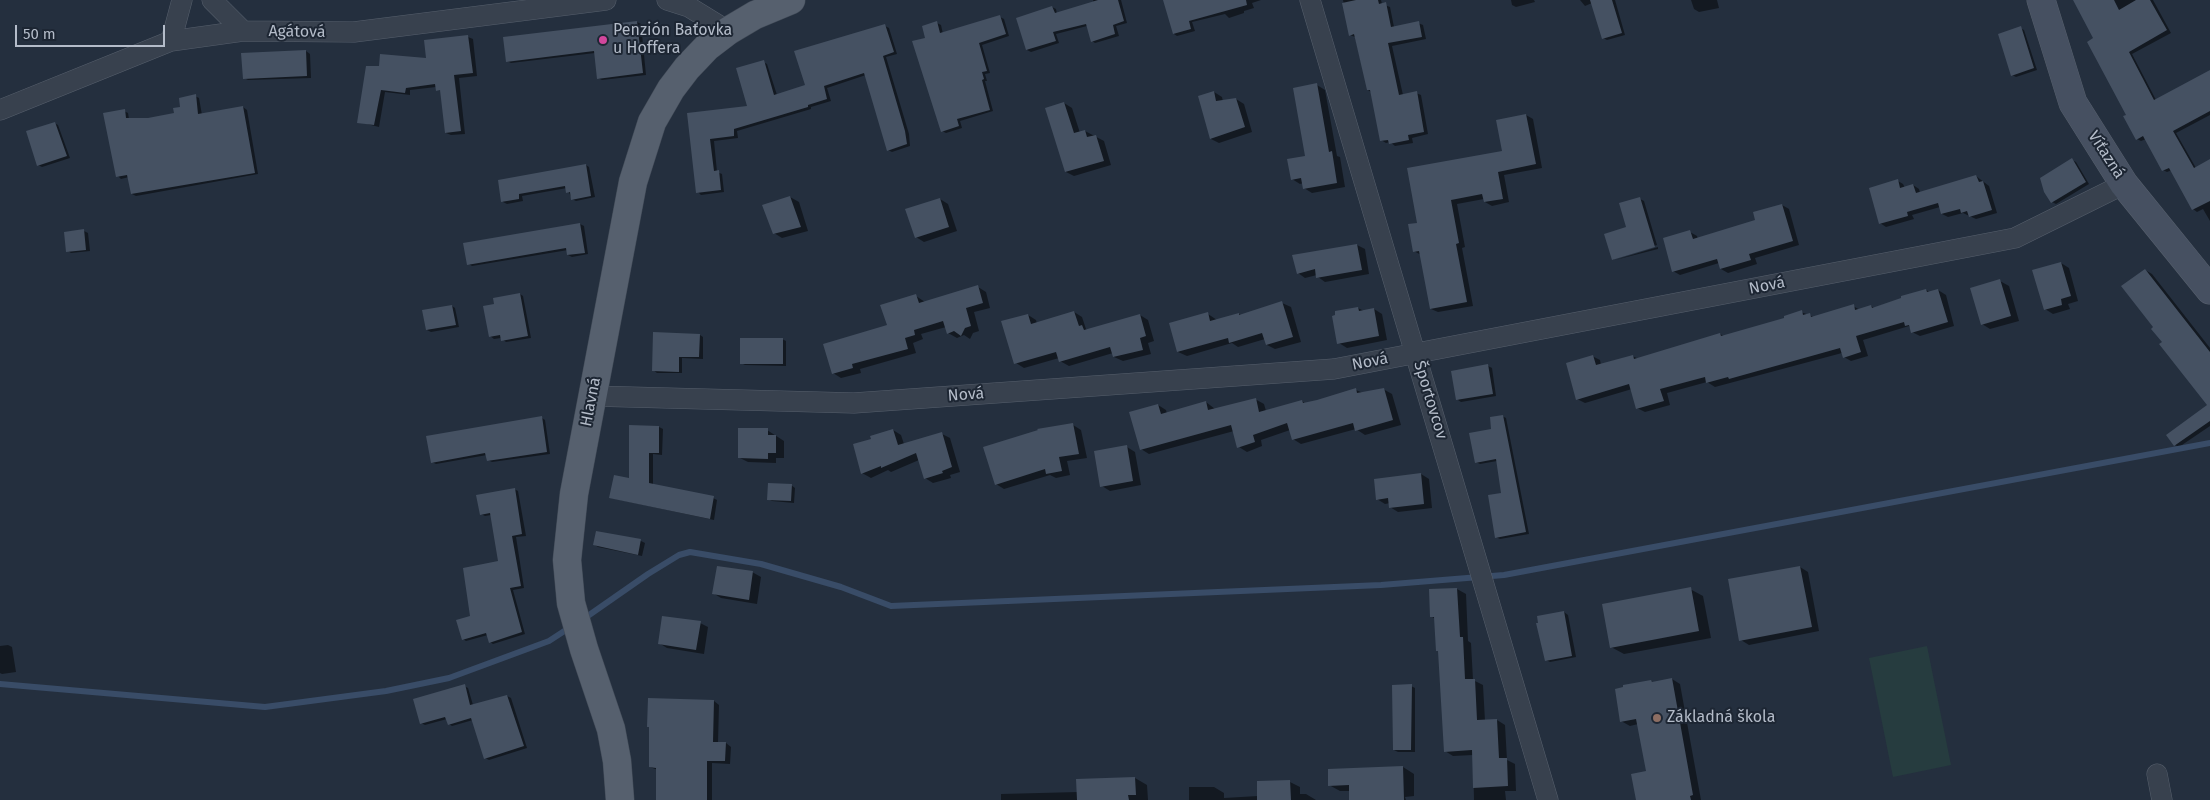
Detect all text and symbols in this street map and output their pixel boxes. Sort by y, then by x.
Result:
scale bar [18,15,168,47]
place label: Penzión Baťovka u Hoffera [613,21,732,59]
street label: Agátová [268,22,326,42]
text: 50 m [23,25,56,43]
marker: Penzión Baťovka u Hoffera [597,34,609,46]
street label: Víťazná [2084,128,2128,182]
street label: Nová [1747,273,1787,299]
street label: Nová [1350,349,1390,375]
street label: Športovcov [1409,359,1451,441]
street label: Hlavná [577,376,605,428]
street label: Nová [947,384,985,406]
place label: Základná škola [1667,708,1775,728]
marker: Základná škola [1651,712,1663,724]

